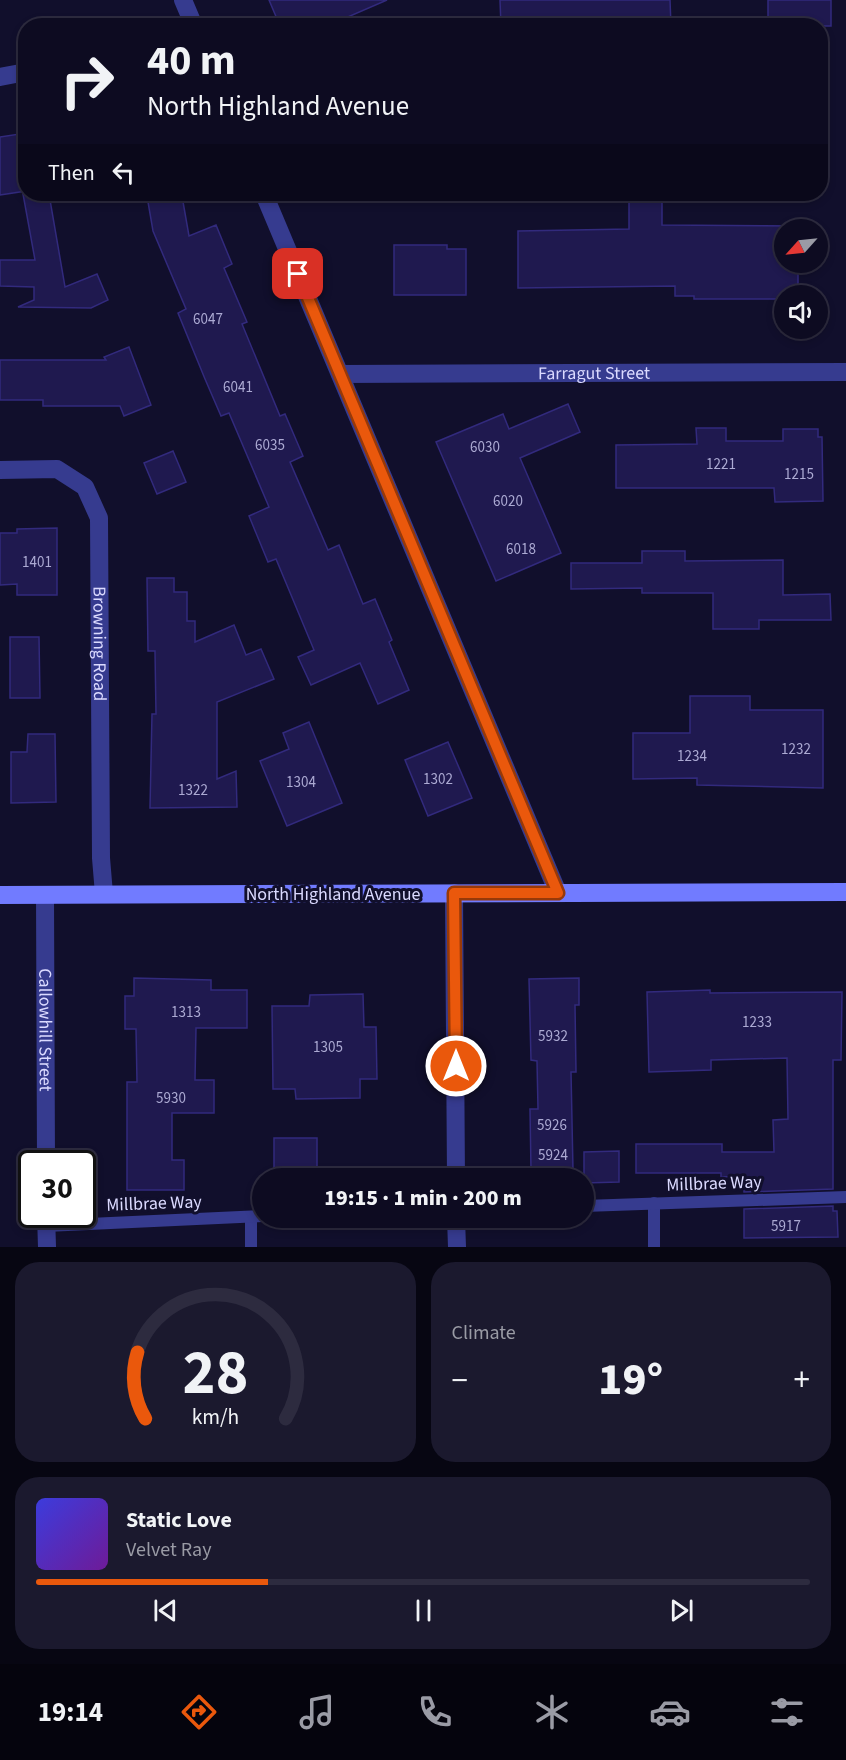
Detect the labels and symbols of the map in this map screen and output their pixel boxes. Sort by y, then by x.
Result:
north arrow [774,219,828,273]
pin [272,248,323,299]
house number: 6047 [193,309,223,330]
street label: Farragut Street [538,361,650,386]
house number: 6041 [223,377,253,398]
house number: 6035 [255,435,285,456]
house number: 6030 [470,437,500,458]
house number: 1221 [706,454,736,475]
house number: 1215 [784,464,814,485]
house number: 6020 [493,491,523,512]
house number: 6018 [506,539,536,560]
house number: 1401 [22,552,52,573]
street label: Browning Road [86,586,112,701]
house number: 1232 [781,739,811,760]
house number: 1234 [677,746,707,767]
house number: 1302 [423,769,453,790]
house number: 1304 [286,772,316,793]
house number: 1322 [178,780,208,801]
street label: North Highland Avenue [246,882,420,907]
street label: Callowhill Street [32,968,58,1092]
house number: 1313 [171,1002,201,1023]
house number: 1233 [742,1012,772,1033]
house number: 5932 [538,1026,568,1047]
position arrow [424,1034,488,1098]
house number: 1305 [313,1037,343,1058]
house number: 5930 [156,1088,186,1109]
house number: 5926 [537,1115,567,1136]
house number: 5924 [538,1145,568,1166]
speed limit sign: 30 [18,1150,96,1228]
street label: Millbrae Way [666,1169,763,1198]
street label: Millbrae Way [106,1189,203,1218]
house number: 5917 [771,1216,801,1237]

